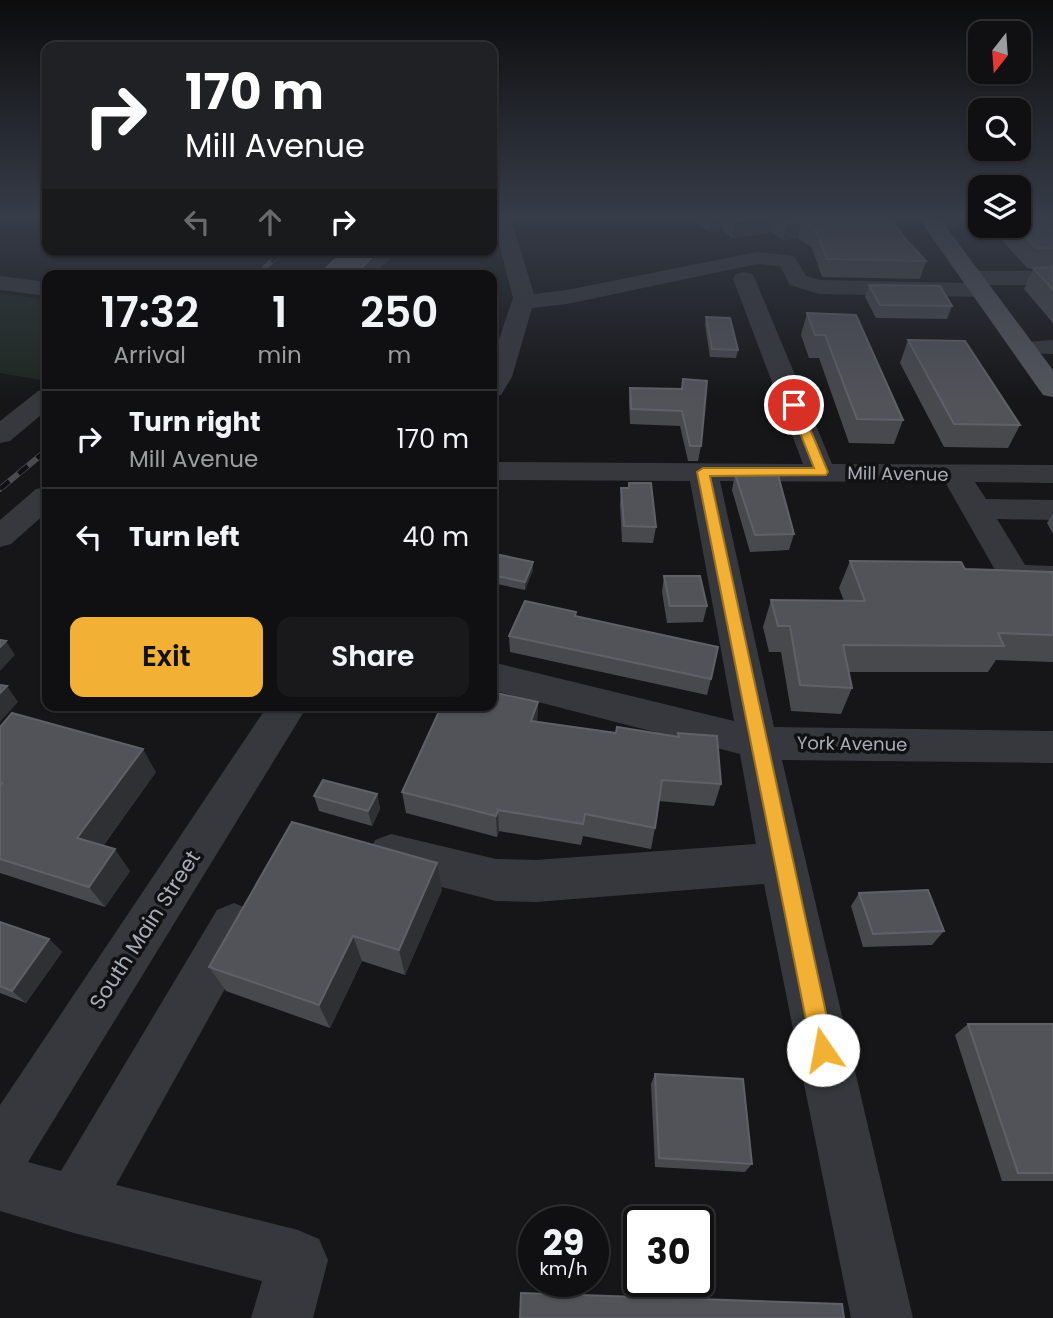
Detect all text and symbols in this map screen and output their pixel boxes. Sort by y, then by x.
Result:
north arrow [968,21,1031,84]
map controls [968,21,1031,238]
text: 170 m [185,58,324,126]
icon: right [70,70,161,161]
button: search [968,98,1031,161]
text: Mill Avenue [185,123,365,168]
button: layers [968,175,1031,238]
icon: left [178,203,216,241]
icon: ahead [251,203,289,241]
icon: right [324,203,362,241]
text: 17:32 [101,283,199,342]
text: 1 [272,283,287,342]
text: 250 [360,283,438,342]
text: Arrival [114,339,186,371]
text: min [258,339,302,371]
text: m [387,339,411,371]
pin [764,375,824,435]
icon: arrive [775,386,813,424]
text: Turn right [129,404,261,440]
icon: right [70,420,108,458]
text: 170 m [396,421,469,457]
text: Mill Avenue [129,443,258,475]
street label: Mill Avenue [847,460,949,487]
icon: left [70,518,108,556]
text: Turn left [129,519,240,555]
text: 40 m [403,519,469,555]
button: Exit [70,617,263,697]
button: Share [277,617,469,697]
street label: York Avenue [797,730,907,757]
street label: South Main Street [82,845,207,1015]
position arrow [786,1013,860,1087]
speed limit sign: 30 [623,1206,714,1297]
text: 29 [543,1218,584,1267]
text: km/h [540,1256,587,1281]

